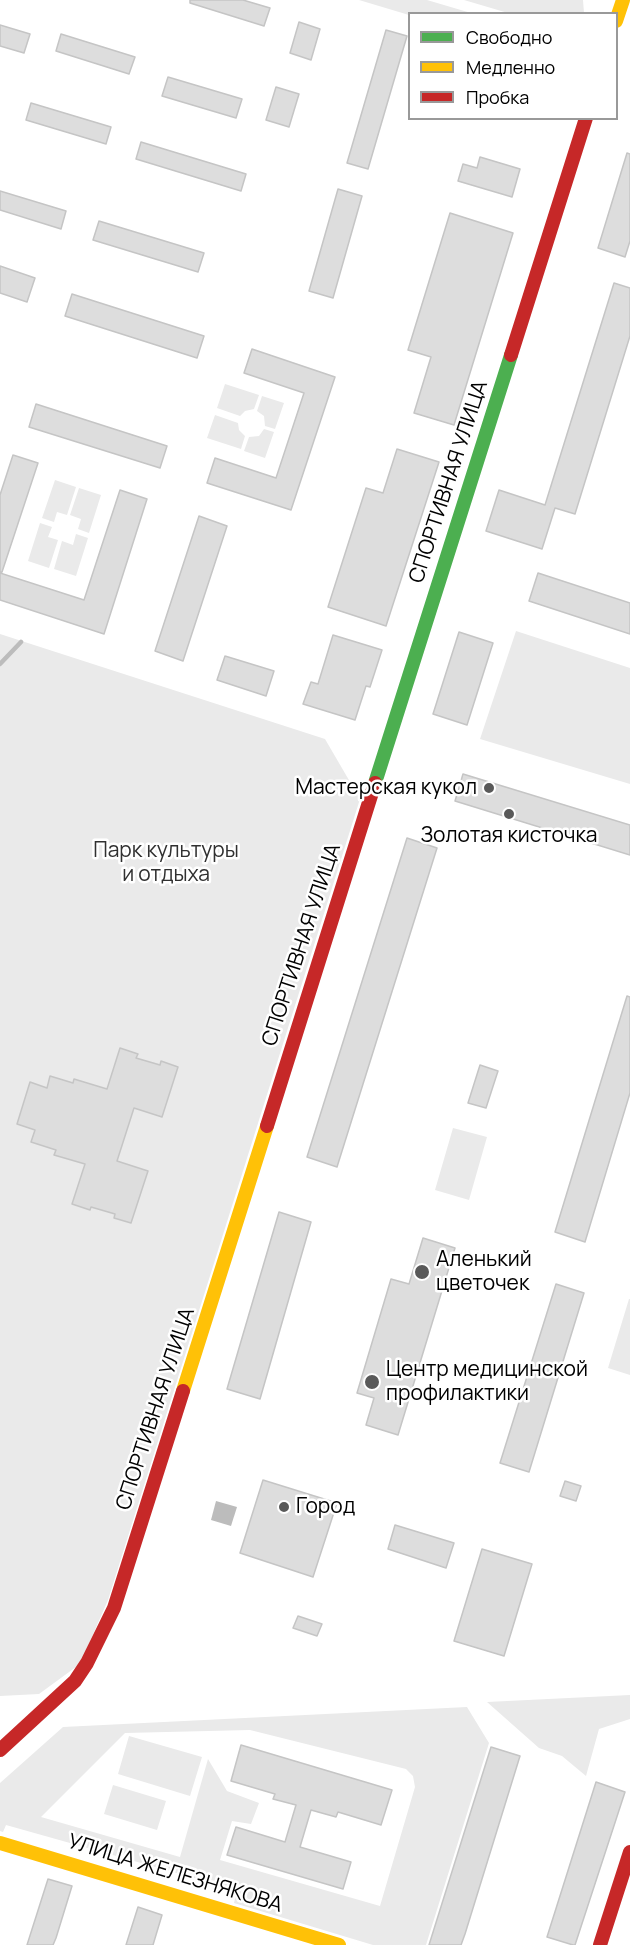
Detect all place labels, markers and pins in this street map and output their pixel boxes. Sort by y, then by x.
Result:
place label: Мастерская кукол [295,775,477,801]
marker: Мастерская кукол [482,781,496,795]
marker: Золотая кисточка [502,807,516,821]
place label: Золотая кисточка [421,823,597,849]
place label: Аленький цветочек [436,1247,532,1297]
marker: Аленький цветочек [413,1263,431,1281]
place label: Центр медицинской профилактики [386,1357,588,1407]
marker: Центр медицинской профилактики [363,1373,381,1391]
place label: Город [296,1494,355,1520]
marker: Город [277,1500,291,1514]

